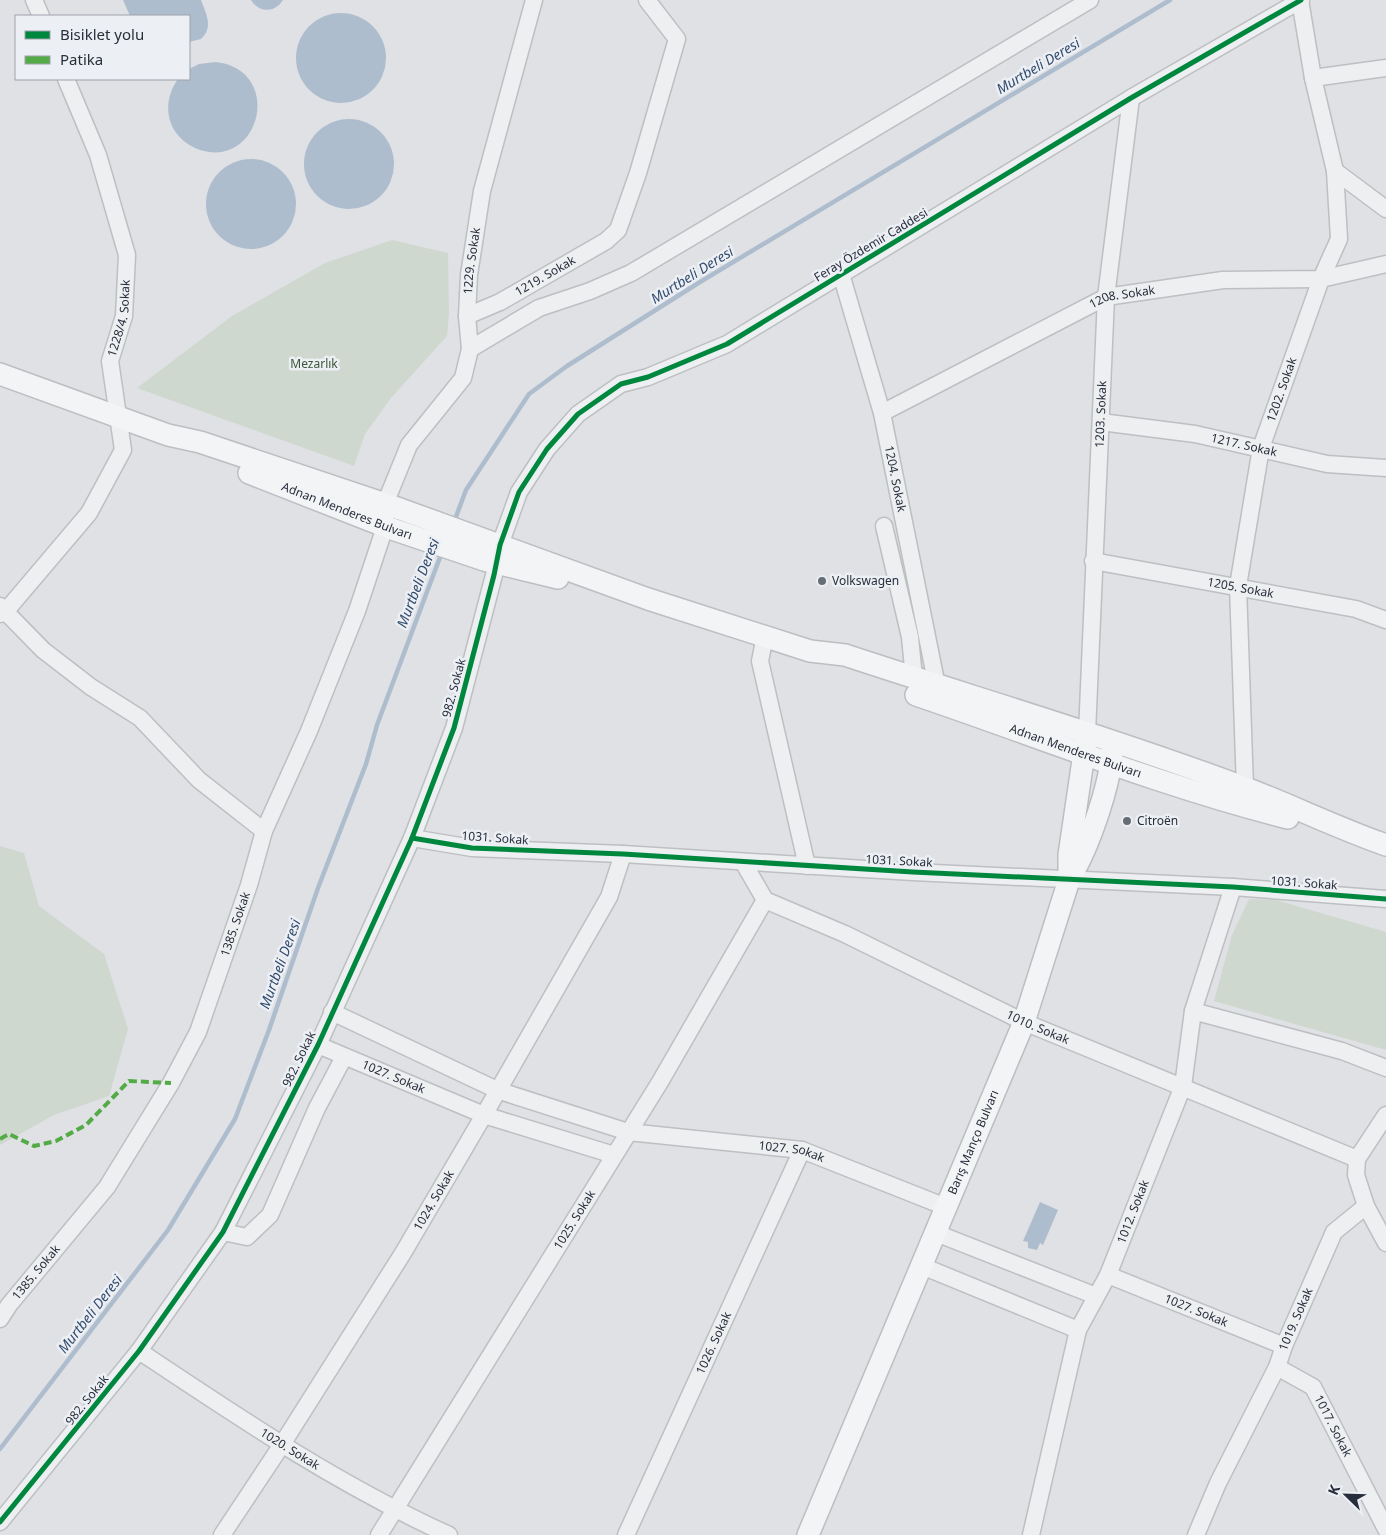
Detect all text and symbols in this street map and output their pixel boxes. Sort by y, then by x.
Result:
legend [15,15,190,80]
text: Bisiklet yolu [60,24,144,44]
water label: Murtbeli Deresi [992,33,1083,98]
text: Patika [60,49,103,69]
street label: Feray Özdemir Caddesi [811,204,931,285]
street label: 1229. Sokak [459,226,484,295]
water label: Murtbeli Deresi [647,241,737,308]
street label: 1219. Sokak [512,251,579,300]
street label: 1228/4. Sokak [103,279,134,359]
street label: 1208. Sokak [1086,281,1157,312]
street label: 1202. Sokak [1262,354,1301,424]
park label: Mezarlık [290,355,338,372]
street label: 1203. Sokak [1090,380,1110,448]
street label: 1217. Sokak [1209,429,1279,461]
street label: 1204. Sokak [881,444,911,514]
street label: Adnan Menderes Bulvarı [279,478,415,543]
water label: Murtbeli Deresi [392,535,443,630]
place label: Volkswagen [832,572,899,589]
street label: 1205. Sokak [1206,573,1276,602]
marker: Volkswagen [816,575,828,587]
street label: 982. Sokak [437,656,470,719]
street label: Adnan Menderes Bulvarı [1007,719,1144,782]
place label: Citroën [1137,812,1178,829]
marker: Citroën [1121,815,1133,827]
street label: 1031. Sokak [461,827,530,848]
street label: 1031. Sokak [865,850,934,871]
street label: 1031. Sokak [1270,872,1339,893]
street label: 1385. Sokak [216,889,254,959]
water label: Murtbeli Deresi [254,916,305,1011]
street label: 1010. Sokak [1003,1006,1073,1048]
street label: 982. Sokak [278,1027,320,1090]
street label: 1027. Sokak [359,1055,429,1098]
street label: Barış Manço Bulvarı [943,1087,1002,1197]
street label: 1027. Sokak [758,1137,828,1166]
street label: 1024. Sokak [409,1166,458,1234]
street label: 1012. Sokak [1112,1177,1153,1246]
street label: 1025. Sokak [549,1186,599,1253]
street label: 1385. Sokak [8,1240,64,1303]
water label: Murtbeli Deresi [53,1270,126,1357]
street label: 1019. Sokak [1274,1284,1317,1353]
street label: 1027. Sokak [1162,1290,1231,1331]
street label: 1026. Sokak [692,1308,735,1377]
street label: 982. Sokak [61,1370,113,1428]
street label: 1017. Sokak [1311,1392,1357,1460]
street label: 1020. Sokak [257,1424,324,1474]
north arrow [1321,1470,1371,1520]
text: K [1323,1481,1344,1498]

